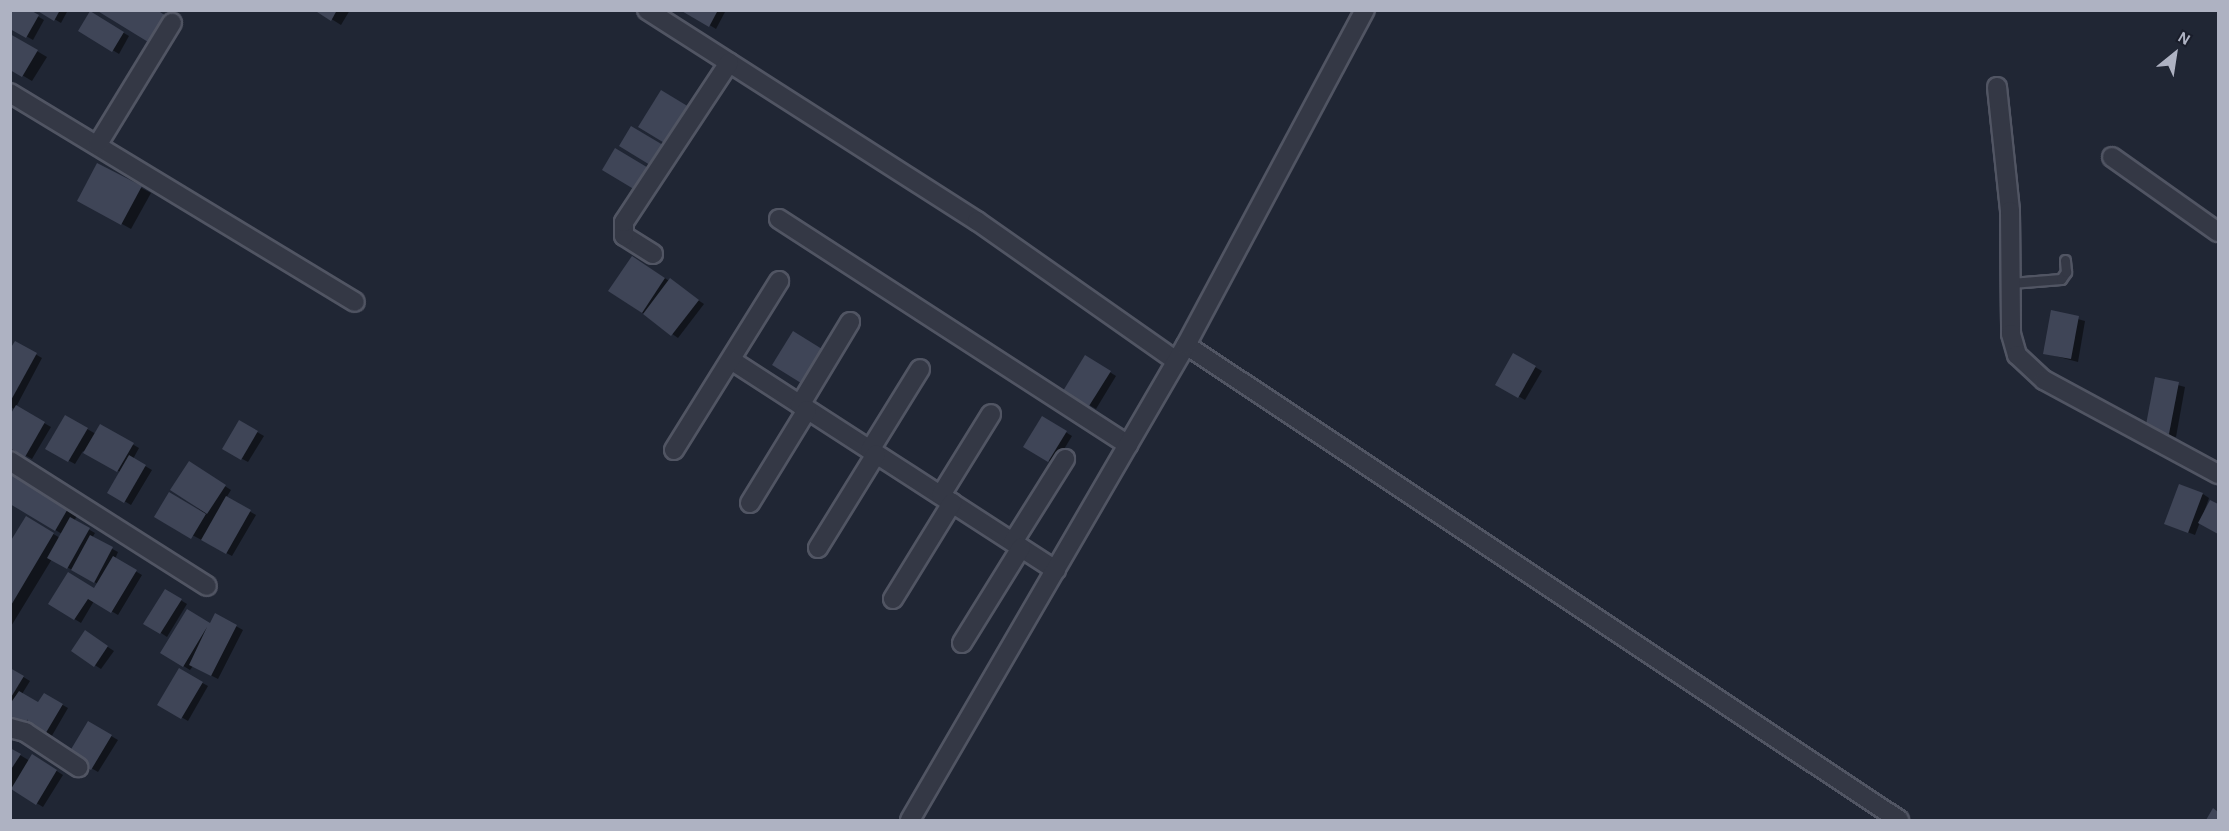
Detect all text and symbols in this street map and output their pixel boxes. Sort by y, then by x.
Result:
north arrow [2145,24,2205,84]
text: N [2175,29,2193,48]

